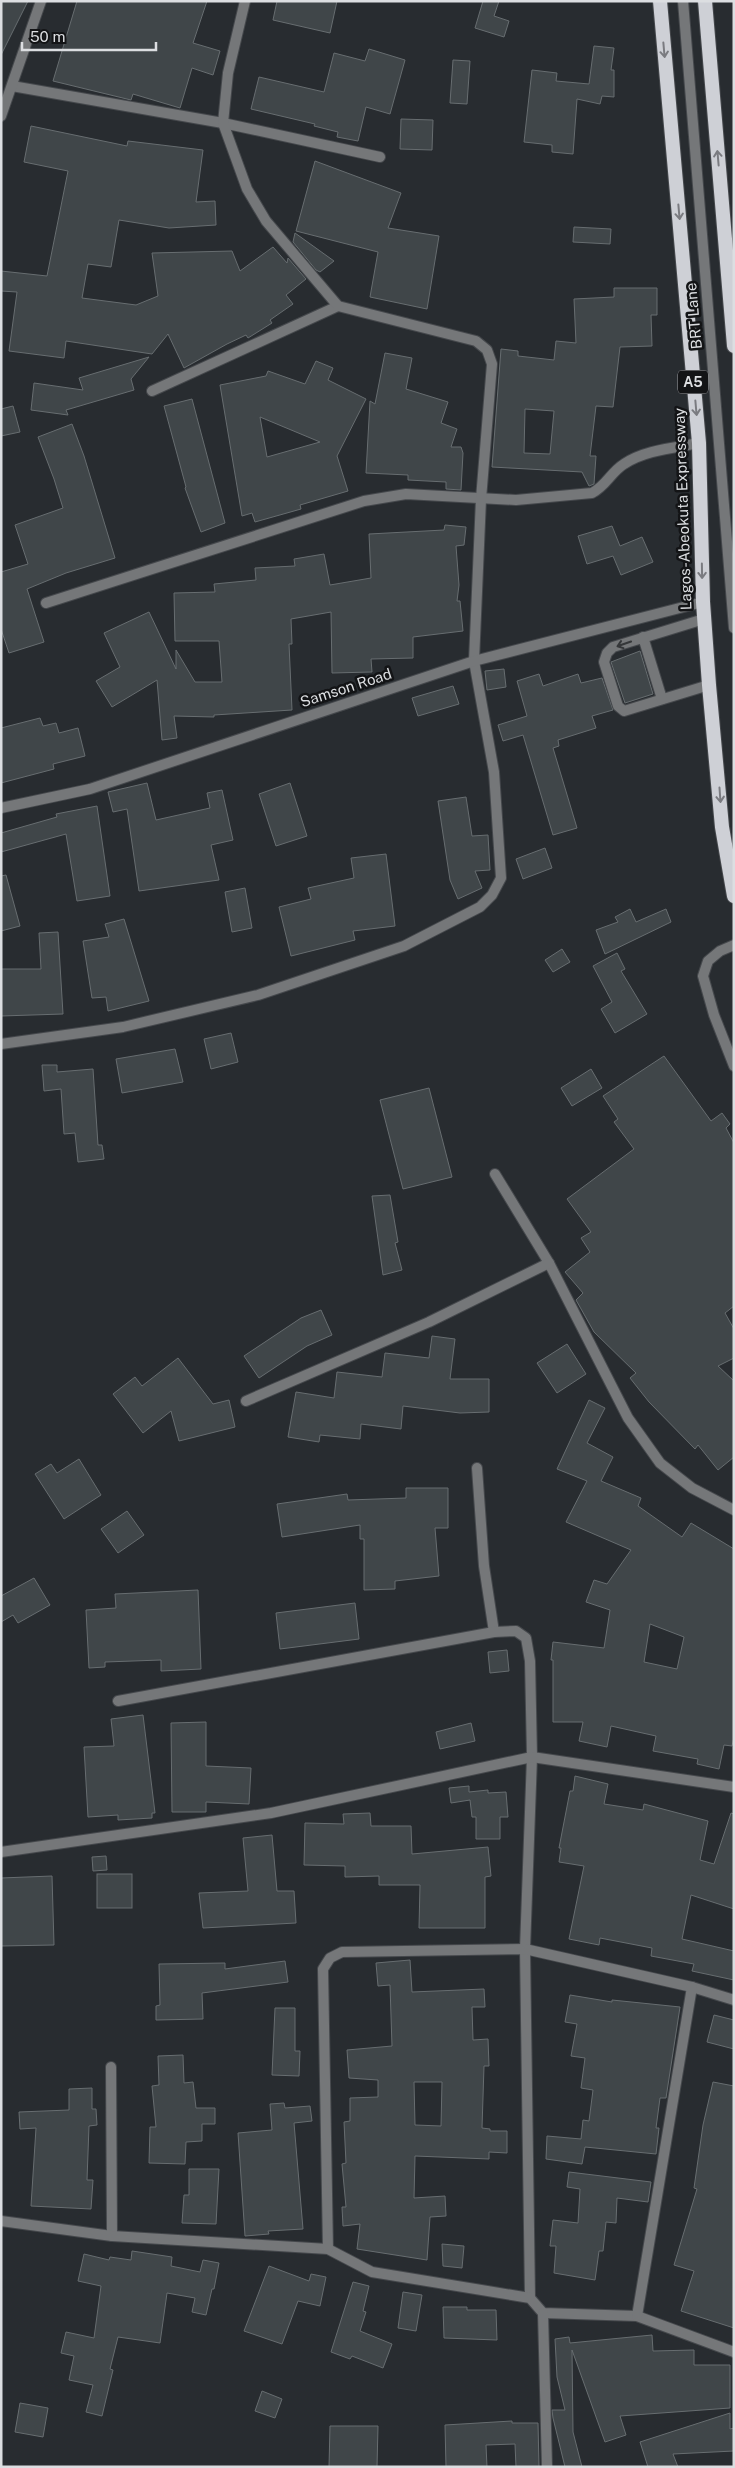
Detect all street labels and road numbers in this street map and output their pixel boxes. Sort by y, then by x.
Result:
street label: BRT Lane [682,282,705,350]
road number: A5 [678,371,708,394]
street label: Lagos-Abeokuta Expressway [670,408,695,610]
street label: Samson Road [298,665,394,710]

